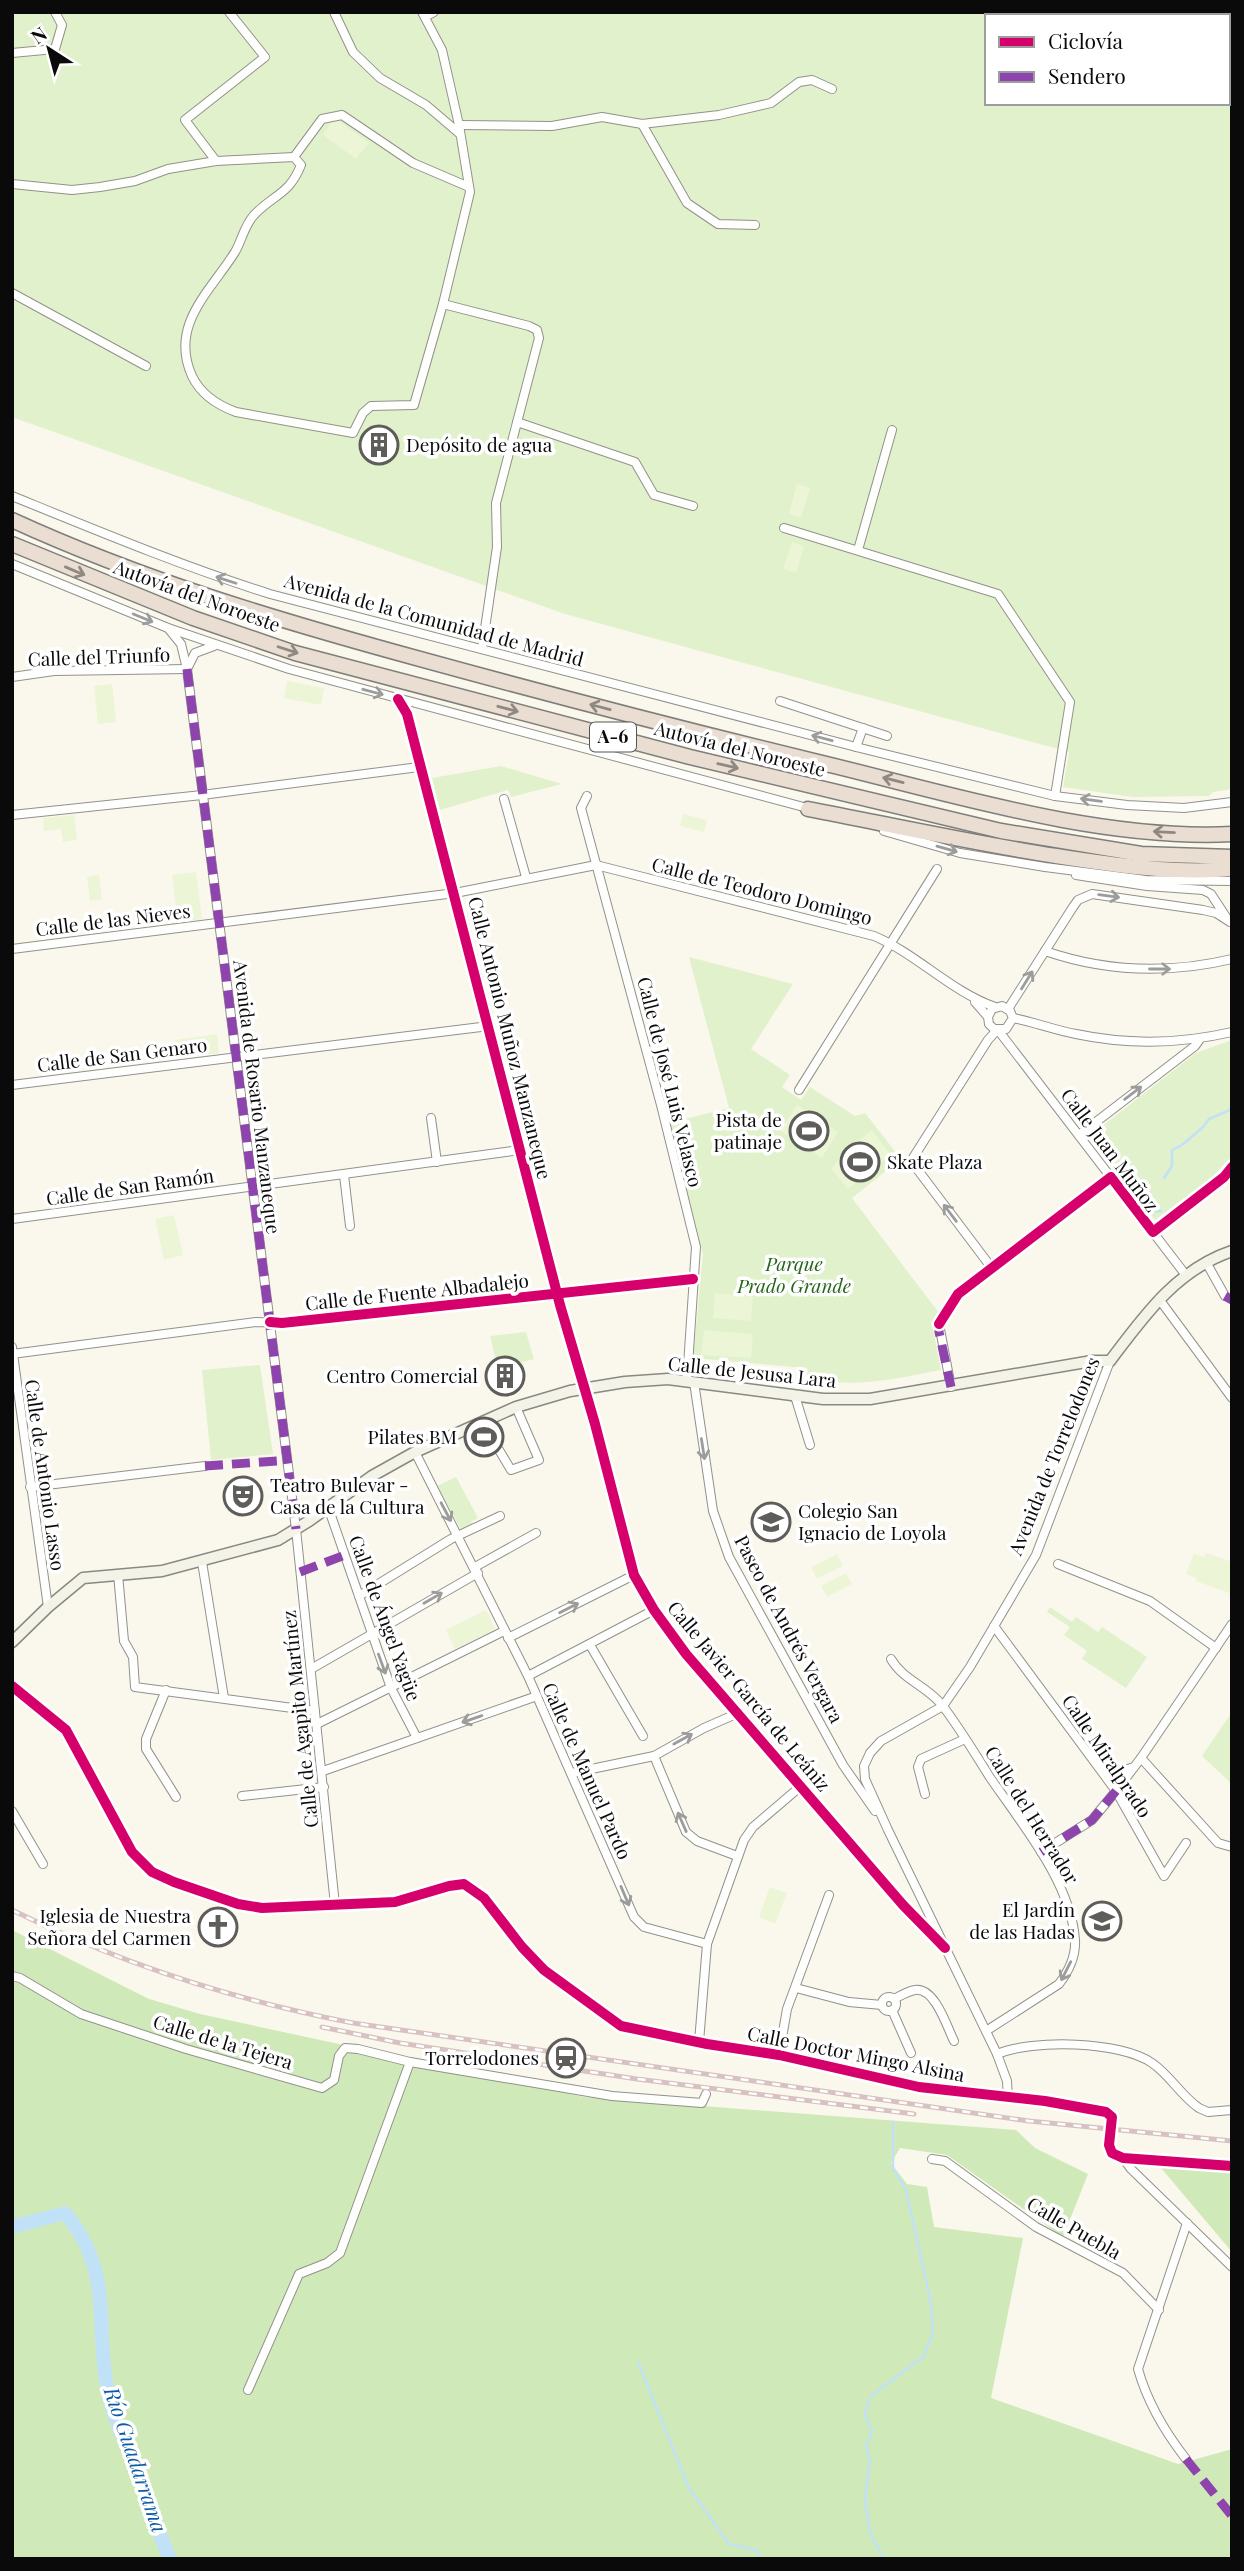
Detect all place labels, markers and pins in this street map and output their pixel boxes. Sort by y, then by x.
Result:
building icon: Depósito de agua [358,424,400,466]
place label: Depósito de agua [406,431,553,457]
place label: Pista de patinaje [714,1106,782,1154]
sports icon: Pista de patinaje [788,1110,830,1152]
sports icon: Skate Plaza [839,1141,881,1183]
place label: Skate Plaza [887,1148,983,1174]
building icon: Centro Comercial [484,1355,526,1397]
place label: Centro Comercial [326,1362,479,1388]
sports icon: Pilates BM [463,1416,505,1458]
place label: Pilates BM [368,1423,457,1449]
place label: Teatro Bulevar - Casa de la Cultura [270,1471,425,1519]
theatre icon: Teatro Bulevar - Casa de la Cultura [222,1475,264,1517]
place label: Colegio San Ignacio de Loyola [798,1497,947,1545]
school or university icon: Colegio San Ignacio de Loyola [750,1501,792,1543]
place label: El Jardín de las Hadas [969,1896,1076,1944]
school or university icon: El Jardín de las Hadas [1081,1900,1123,1942]
place label: Iglesia de Nuestra Señora del Carmen [27,1902,192,1950]
church icon: Iglesia de Nuestra Señora del Carmen [197,1906,239,1948]
station icon: Torrelodones [545,2037,587,2079]
place label: Torrelodones [425,2044,539,2070]

